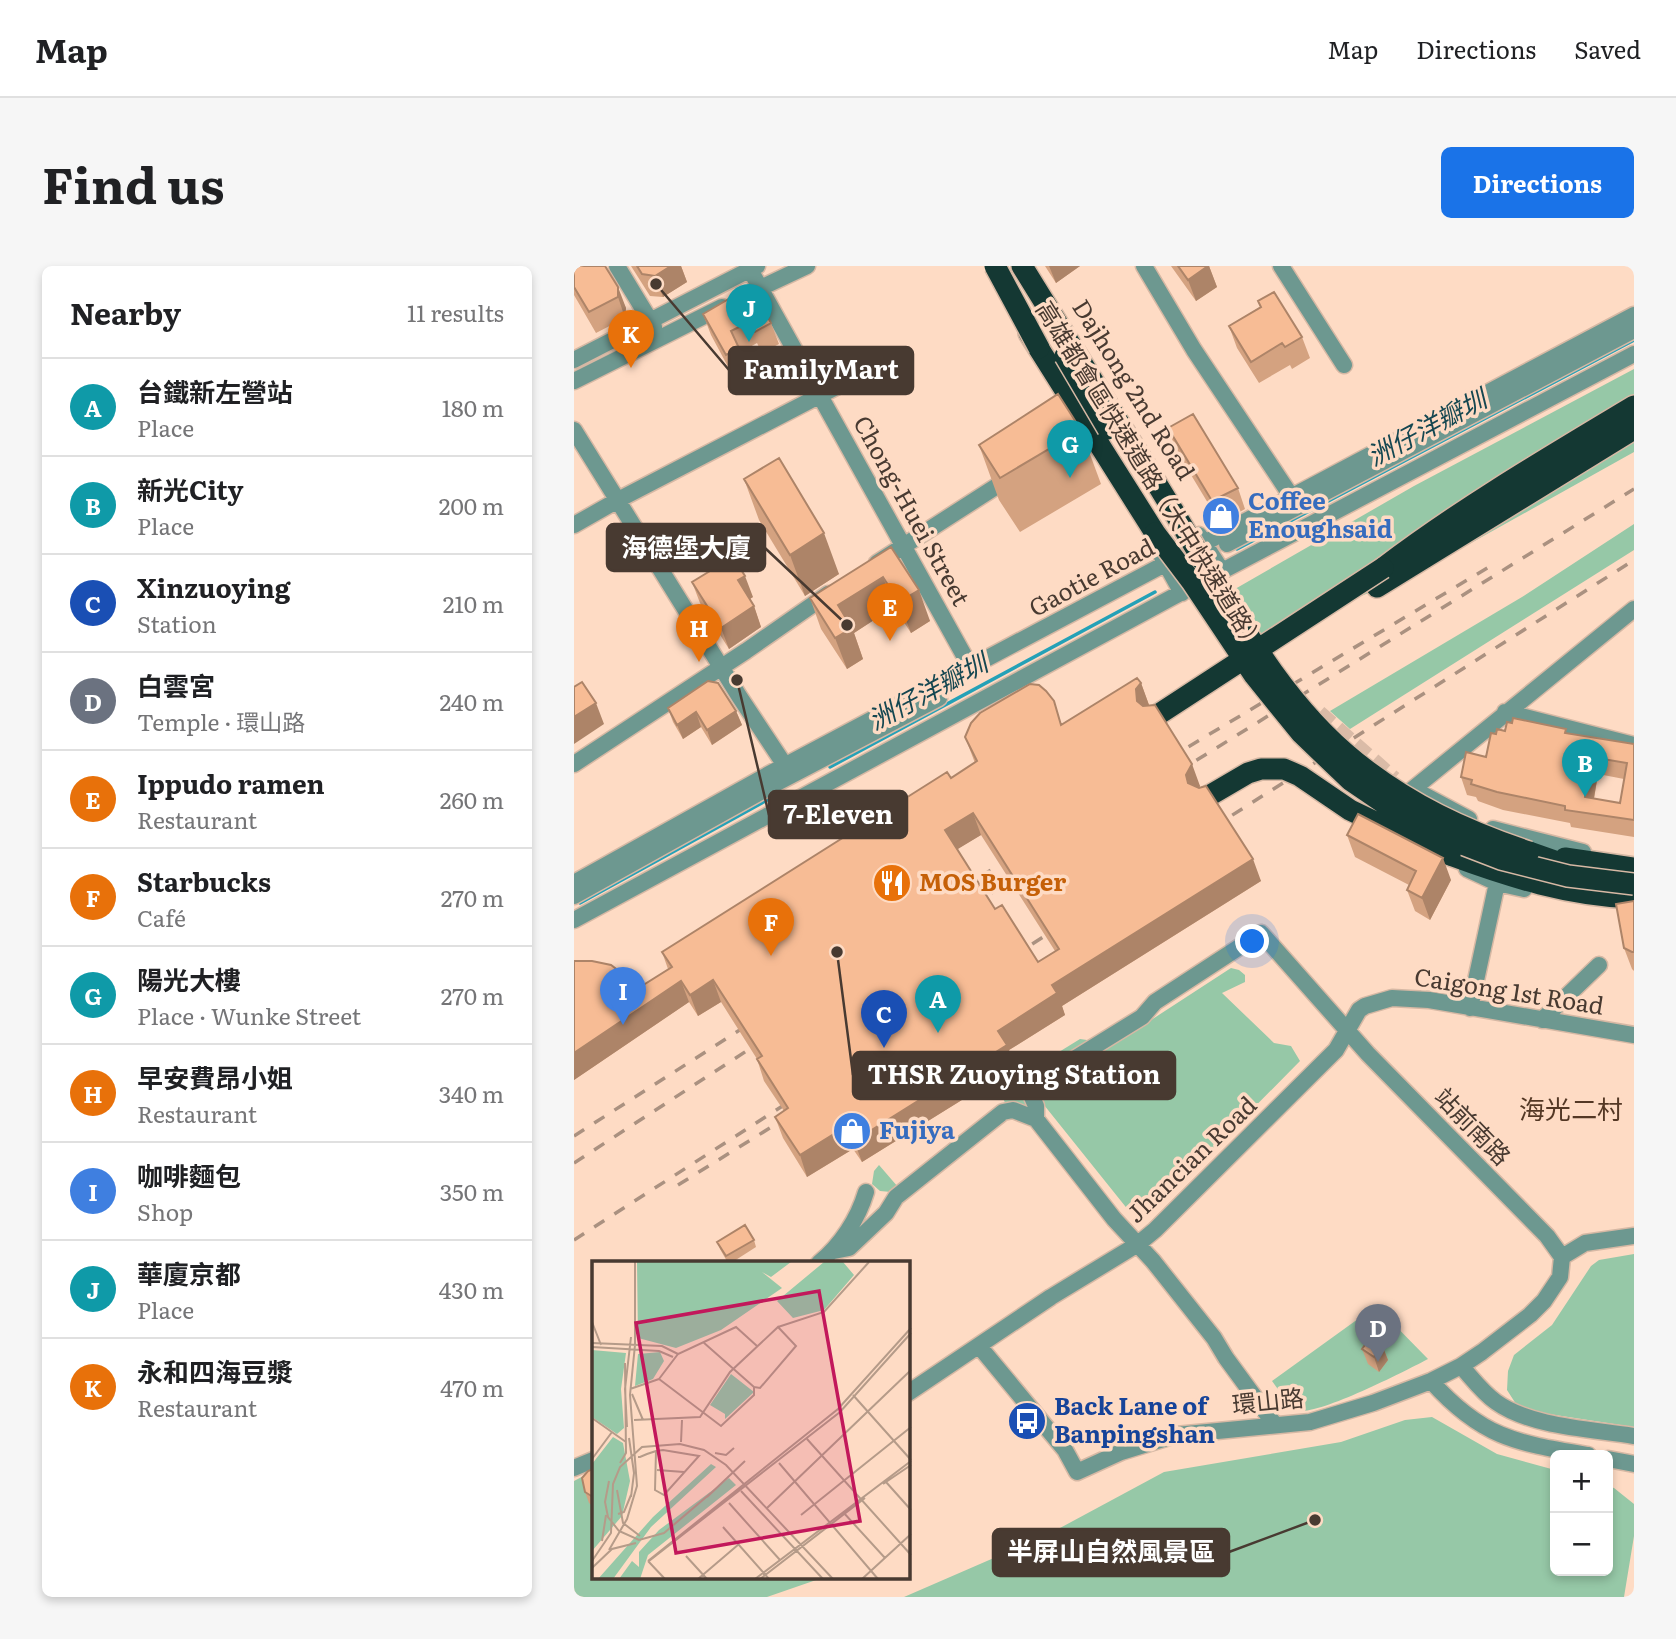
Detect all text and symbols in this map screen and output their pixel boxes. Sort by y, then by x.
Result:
text: Map [35,24,108,73]
text: Map [1327,31,1378,66]
text: Directions [1416,31,1536,66]
text: Saved [1574,31,1641,66]
text: Find us [42,146,225,219]
button: Directions [1441,147,1634,218]
pin: J [726,284,772,342]
text: Nearby [70,290,181,334]
street label: Dajhong 2nd Road [1065,292,1205,486]
street label: 高雄都會區快速道路（大中快速道路） [1029,293,1275,658]
text: 11 results [407,295,504,329]
pin: K [608,310,654,368]
callout: FamilyMart [729,347,913,394]
text: FamilyMart [743,348,899,387]
text: 台鐵新左營站 [137,371,293,410]
water label: 洲仔洋瓣圳 [1359,376,1496,474]
text: A [84,390,102,424]
text: 180 m [442,390,504,424]
street label: Chong-Huei Street [846,408,980,612]
text: Place [137,410,194,444]
pin: G [1047,420,1093,478]
text: 新光City [137,469,243,508]
place label: Coffee Enoughsaid [1248,482,1393,545]
text: B [85,488,101,522]
text: 200 m [439,488,504,522]
shop icon: Coffee Enoughsaid [1200,495,1242,537]
text: Place [137,508,194,542]
callout: 海德堡大廈 [607,524,765,571]
text: 海德堡大廈 [621,526,751,565]
street label: Gaotie Road [1022,528,1160,624]
text: Xinzuoying [137,567,291,606]
pin: E [867,583,913,641]
text: C [85,586,101,620]
text: 210 m [443,586,504,620]
pin: H [676,604,722,662]
text: Station [137,606,217,640]
water label: 洲仔洋瓣圳 [860,640,997,738]
text: 白雲宮 [137,665,215,704]
text: D [84,684,102,718]
text: 240 m [439,684,504,718]
text: Temple · 環山路 [137,704,305,738]
pin: B [1562,739,1608,797]
text: Ippudo ramen [137,763,325,802]
text: E [85,782,101,816]
text: 260 m [440,782,504,816]
callout: 7-Eleven [769,791,907,838]
text: 7-Eleven [783,793,893,832]
text: Restaurant [137,802,257,836]
text: Starbucks [137,861,271,900]
restaurant icon: MOS Burger [871,862,913,904]
place label: MOS Burger [919,863,1066,898]
text: F [86,880,100,914]
text: 270 m [441,880,504,914]
pin: F [748,898,794,956]
text: Café [137,900,186,934]
your location [1235,924,1269,958]
street label: Caigong 1st Road [1412,957,1607,1022]
text: 陽光大樓 [137,959,241,998]
pin: I [600,967,646,1025]
pin: A [915,975,961,1033]
text: G [84,978,102,1012]
text: 270 m [441,978,504,1012]
pin: C [861,990,907,1048]
text: Place · Wunke Street [137,998,361,1032]
callout: THSR Zuoying Station [853,1052,1175,1099]
text: THSR Zuoying Station [867,1053,1161,1092]
text: 早安費昂小姐 [137,1057,293,1096]
text: H [83,1076,103,1110]
text: 340 m [439,1076,504,1110]
street label: 站前南路 [1428,1079,1520,1172]
street label: Jhancian Road [1117,1087,1264,1230]
district label: 海光二村 [1519,1088,1623,1127]
text: Restaurant [137,1096,257,1130]
shop icon: Fujiya [831,1110,873,1152]
place label: Fujiya [879,1111,955,1146]
text: 咖啡麵包 [137,1155,241,1194]
text: I [88,1174,98,1208]
text: 350 m [440,1174,504,1208]
text: Shop [137,1194,193,1228]
text: 華廈京都 [137,1253,241,1292]
inset map [592,1261,910,1580]
text: J [86,1272,100,1306]
text: 430 m [439,1272,504,1306]
text: Place [137,1292,194,1326]
pin: D [1355,1304,1401,1362]
text: 永和四海豆漿 [137,1351,293,1390]
text: K [84,1370,102,1404]
text: 470 m [440,1370,504,1404]
street label: 環山路 [1230,1378,1305,1421]
place label: Back Lane of Banpingshan [1054,1387,1215,1450]
text: Restaurant [137,1390,257,1424]
bus stop icon: Back Lane of Banpingshan [1006,1400,1048,1442]
map controls [1550,1450,1613,1576]
button: + [1550,1450,1613,1513]
button: − [1550,1513,1613,1576]
callout: 半屏山自然風景區 [993,1529,1229,1576]
text: 半屏山自然風景區 [1007,1530,1215,1569]

